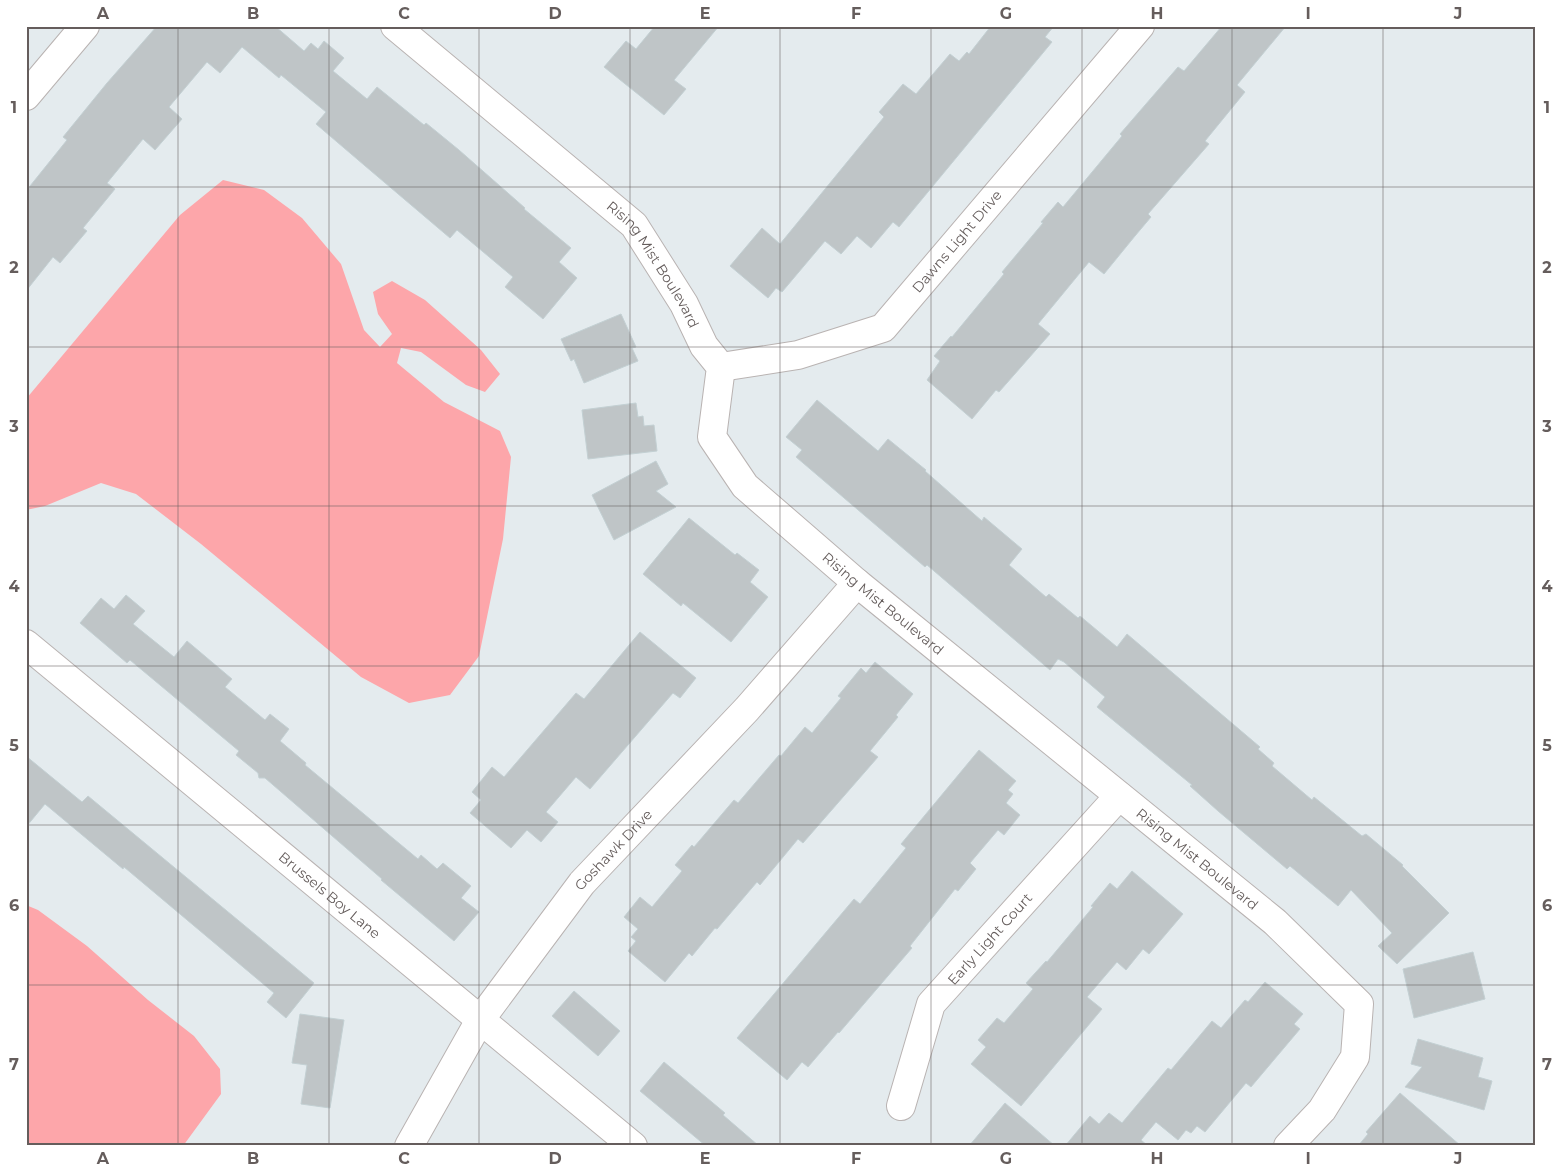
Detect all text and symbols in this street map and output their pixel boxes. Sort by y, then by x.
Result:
text: A [96,4,110,23]
text: B [247,4,259,23]
text: C [398,4,410,23]
text: D [548,4,562,23]
text: E [700,4,710,23]
text: F [851,4,861,23]
text: G [1000,4,1012,23]
text: H [1151,4,1163,23]
text: I [1305,4,1311,23]
text: J [1453,4,1462,23]
text: 1 [11,98,17,117]
text: 1 [1544,98,1550,117]
street label: Dawns Light Drive [908,186,1006,296]
street label: Rising Mist Boulevard [603,197,703,331]
text: 2 [9,258,19,277]
text: 2 [1542,258,1552,277]
text: 3 [8,417,19,436]
text: 3 [1541,417,1552,436]
street label: Rising Mist Boulevard [819,548,947,659]
text: 4 [8,577,20,596]
text: 4 [1541,577,1553,596]
text: 5 [9,736,19,755]
text: 5 [1542,736,1552,755]
street label: Rising Mist Boulevard [1133,804,1262,914]
street label: Goshawk Drive [571,806,656,894]
street label: Brussels Boy Lane [275,848,384,942]
street label: Early Light Court [944,889,1036,989]
text: 6 [9,896,19,915]
text: 6 [1542,896,1552,915]
text: 7 [9,1055,19,1074]
text: 7 [1542,1055,1552,1074]
text: A [96,1149,110,1168]
text: B [247,1149,259,1168]
text: C [398,1149,410,1168]
text: D [548,1149,562,1168]
text: E [700,1149,710,1168]
text: F [851,1149,861,1168]
text: G [1000,1149,1012,1168]
text: H [1151,1149,1163,1168]
text: I [1305,1149,1311,1168]
text: J [1453,1149,1462,1168]

